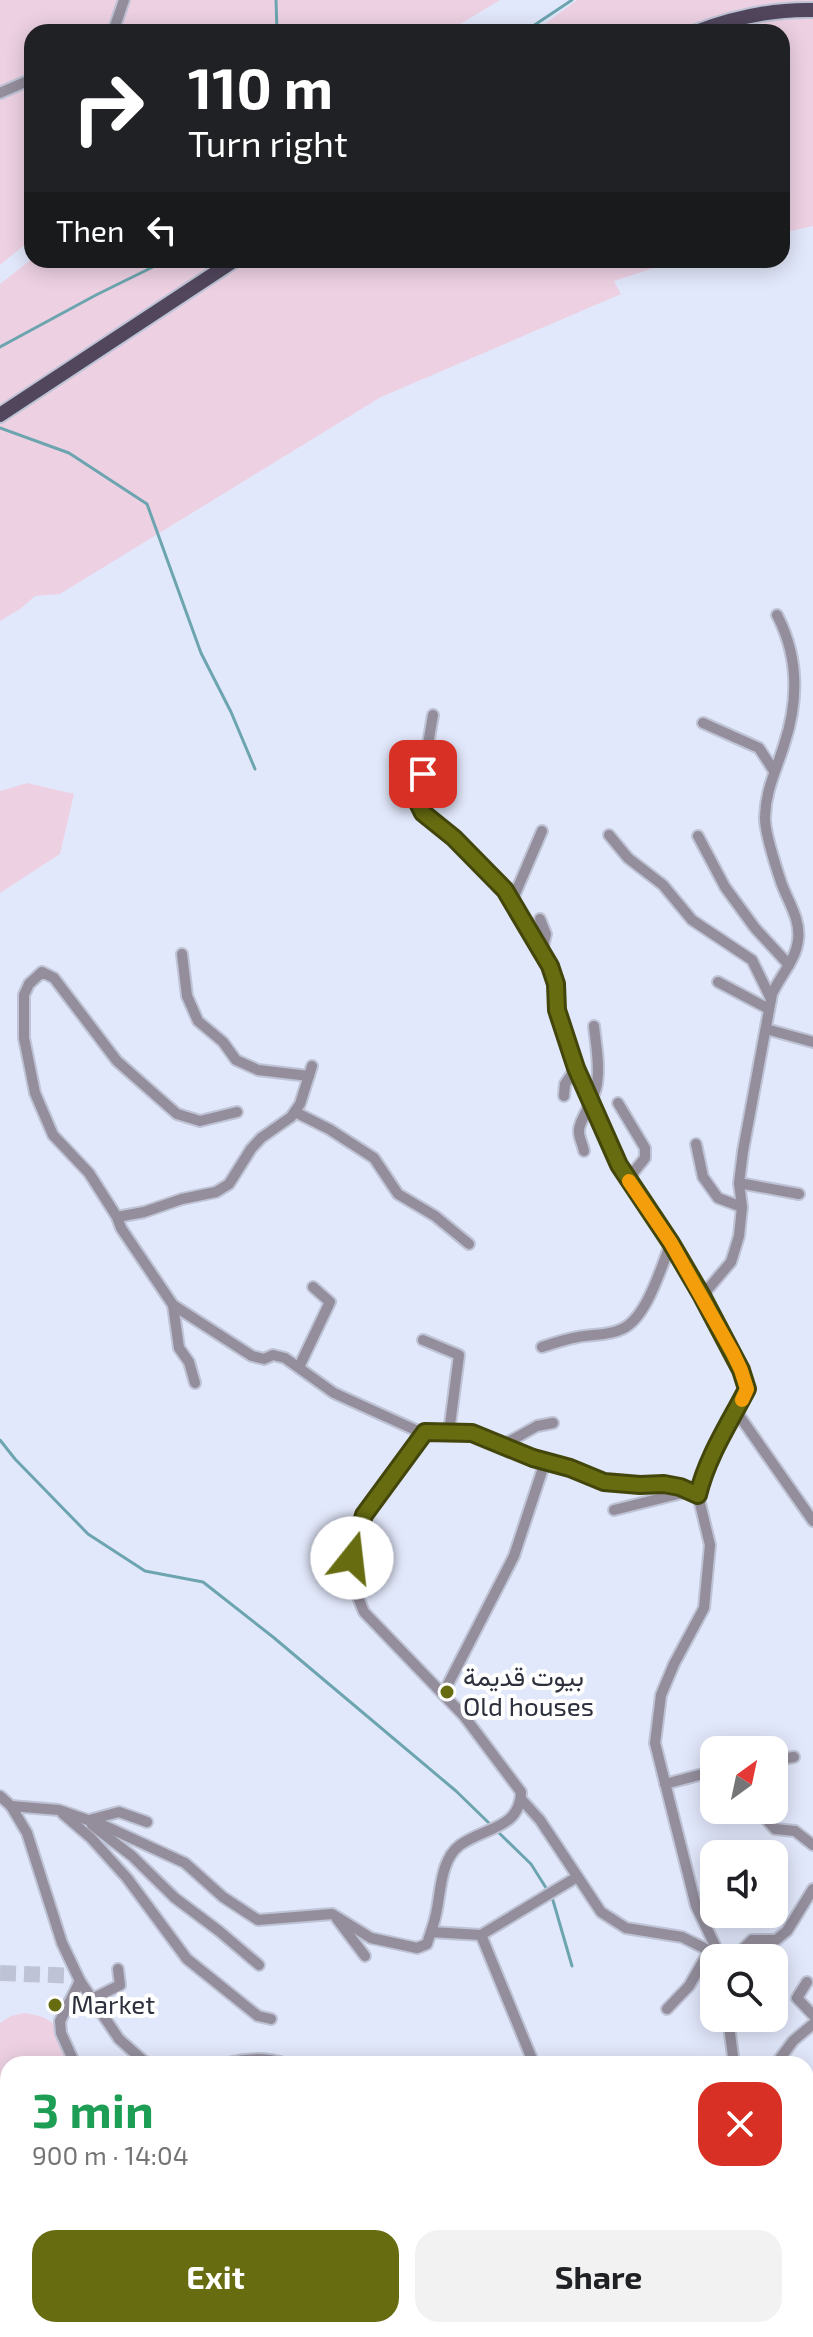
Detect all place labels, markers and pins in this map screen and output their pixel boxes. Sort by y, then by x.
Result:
pin [389,740,457,808]
place label: بيوت قديمة Old houses [463,1660,594,1721]
marker: بيوت قديمة Old houses [438,1683,456,1701]
place label: Market [71,1988,155,2019]
marker: Market [46,1996,64,2014]

